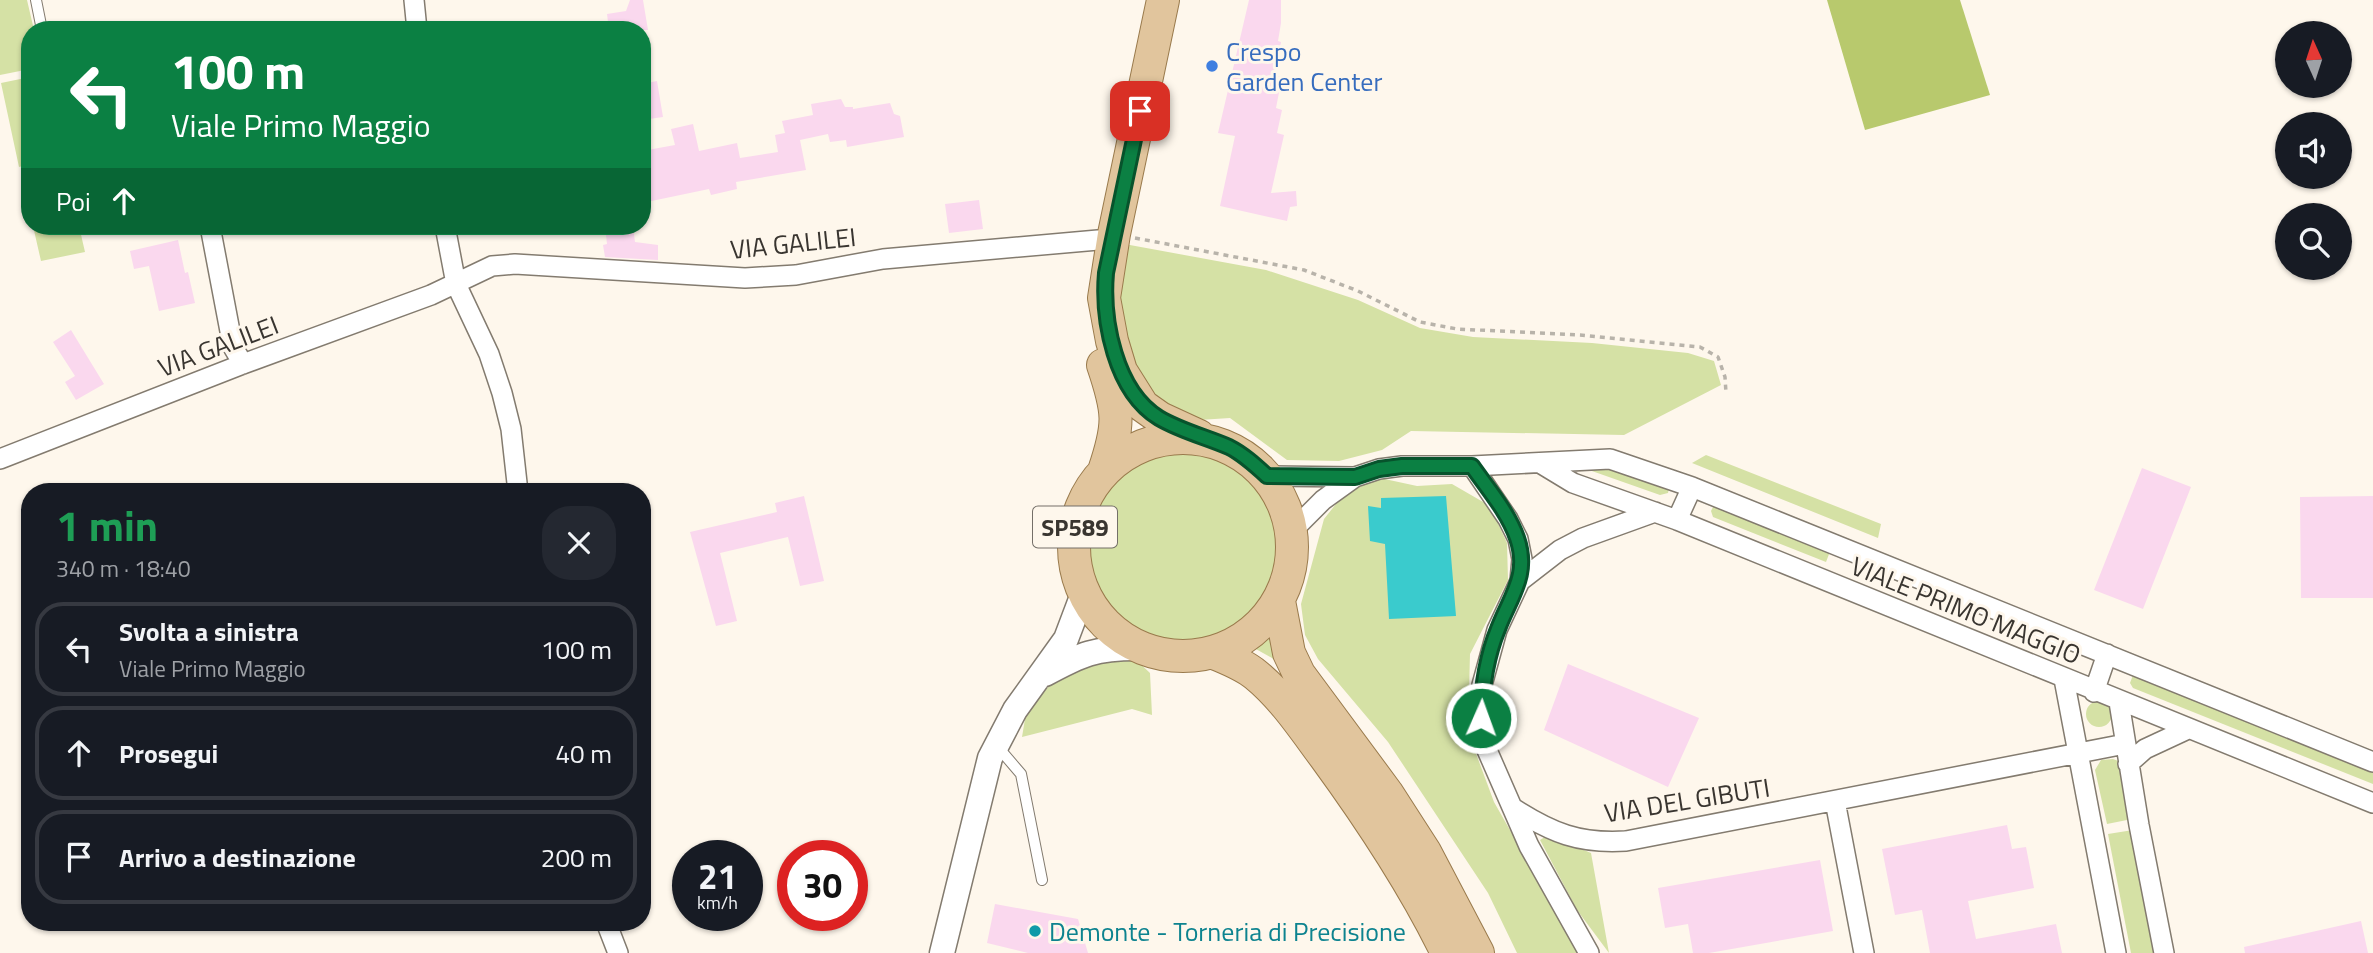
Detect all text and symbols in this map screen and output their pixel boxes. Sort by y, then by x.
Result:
north arrow [2275,21,2352,98]
map controls [2275,21,2352,280]
place label: Crespo Garden Center [1226,32,1382,101]
text: 100 m [171,33,305,108]
icon: left [56,49,147,140]
marker: Crespo Garden Center [1204,58,1220,74]
pin [1110,81,1170,141]
icon: arrive [1121,92,1159,130]
text: Viale Primo Maggio [171,101,431,149]
button: sound [2275,112,2352,189]
text: Poi [56,182,91,221]
icon: ahead [105,182,143,220]
button: search [2275,203,2352,280]
street label: VIA GALILEI [728,217,858,269]
street label: VIA GALILEI [152,305,284,387]
text: 1 min [56,493,158,557]
button: close [542,506,616,580]
road number: SP589 [1033,506,1117,548]
street label: VIALE PRIMO MAGGIO [1845,546,2087,674]
text: 340 m · 18:40 [56,551,191,586]
text: Svolta a sinistra [119,612,299,651]
icon: left [60,630,98,668]
text: 100 m [541,630,612,669]
text: Viale Primo Maggio [119,651,306,686]
position arrow [1444,681,1518,755]
icon: ahead [60,734,98,772]
text: Prosegui [119,734,218,773]
text: 40 m [555,734,612,773]
street label: VIA DEL GIBUTI [1601,768,1773,832]
icon: arrive [60,838,98,876]
text: Arrivo a destinazione [119,838,356,877]
text: 200 m [541,838,612,877]
speed limit sign: 30 [777,840,868,931]
text: 21 [698,849,737,903]
text: km/h [697,889,738,916]
place label: Demonte - Torneria di Precisione [1049,912,1406,951]
marker: Demonte - Torneria di Precisione [1027,923,1043,939]

